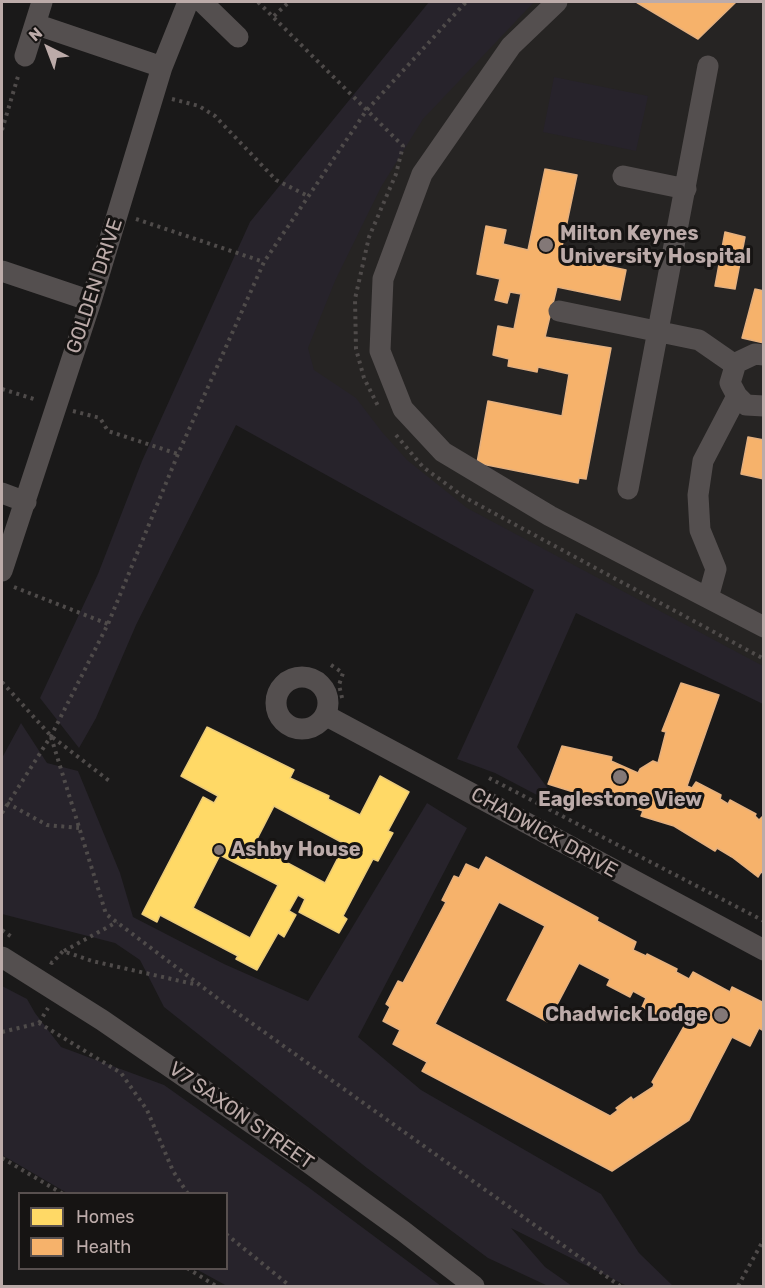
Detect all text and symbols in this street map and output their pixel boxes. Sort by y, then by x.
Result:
north arrow [18,18,78,78]
text: N [25,23,46,45]
street label: GOLDEN DRIVE [62,215,128,357]
place label: Milton Keynes University Hospital [560,222,751,269]
marker: Milton Keynes University Hospital [537,236,555,254]
marker: Eaglestone View [611,768,629,786]
street label: CHADWICK DRIVE [467,783,621,883]
place label: Eaglestone View [538,788,702,812]
place label: Ashby House [231,838,361,862]
marker: Ashby House [212,843,226,857]
place label: Chadwick Lodge [545,1003,708,1027]
marker: Chadwick Lodge [712,1006,730,1024]
street label: V7 SAXON STREET [164,1057,318,1175]
legend [18,1192,228,1270]
text: Homes [76,1206,134,1228]
text: Health [76,1236,131,1258]

